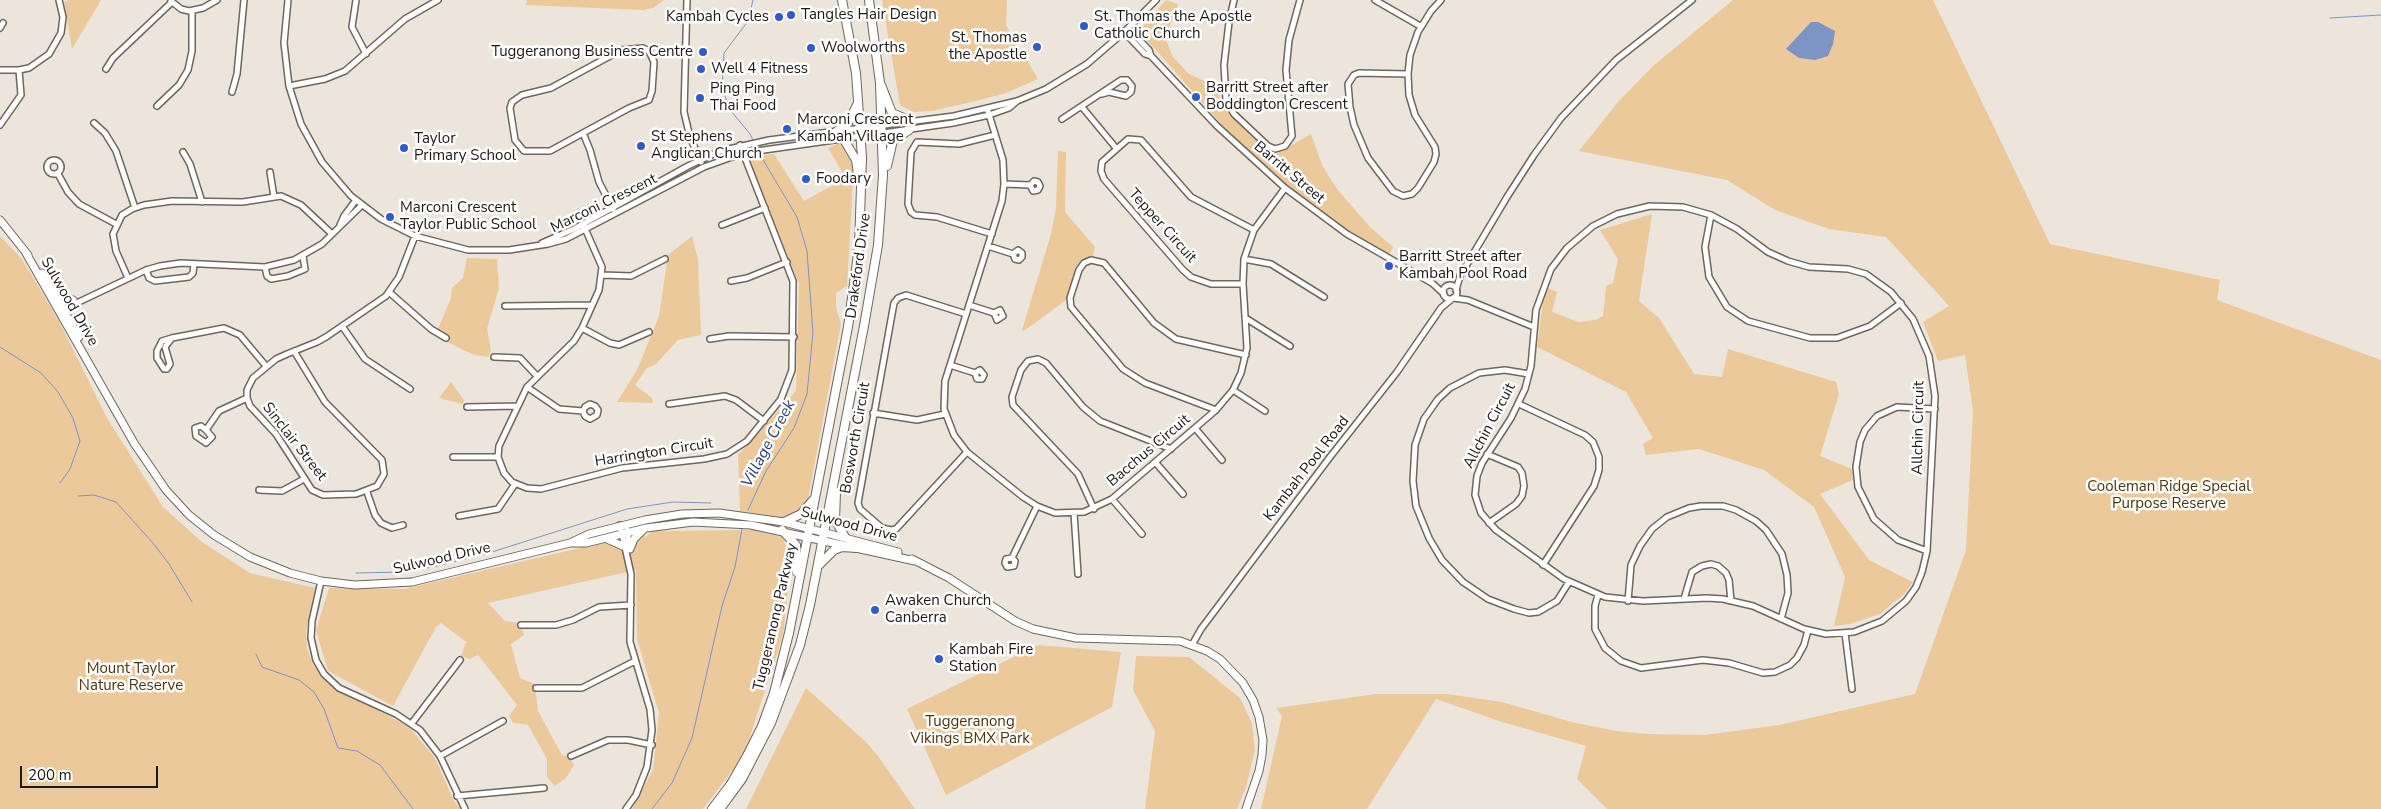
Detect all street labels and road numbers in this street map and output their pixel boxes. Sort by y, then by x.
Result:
street label: Barritt Street [1250,138,1328,208]
street label: Marconi Crescent [548,170,660,238]
street label: Tepper Circuit [1124,185,1200,267]
street label: Drakeford Drive [843,212,875,320]
street label: Sulwood Drive [36,255,102,349]
street label: Allchin Circuit [1460,380,1520,472]
street label: Bosworth Circuit [837,381,875,495]
street label: Allchin Circuit [1909,381,1929,475]
street label: Sinclair Street [258,399,330,485]
street label: Bacchus Circuit [1104,411,1194,491]
street label: Kambah Pool Road [1260,413,1354,525]
street label: Harrington Circuit [593,435,715,471]
street label: Sulwood Drive [799,503,899,547]
street label: Sulwood Drive [392,539,492,579]
street label: Tuggeranong Parkway [750,541,802,693]

